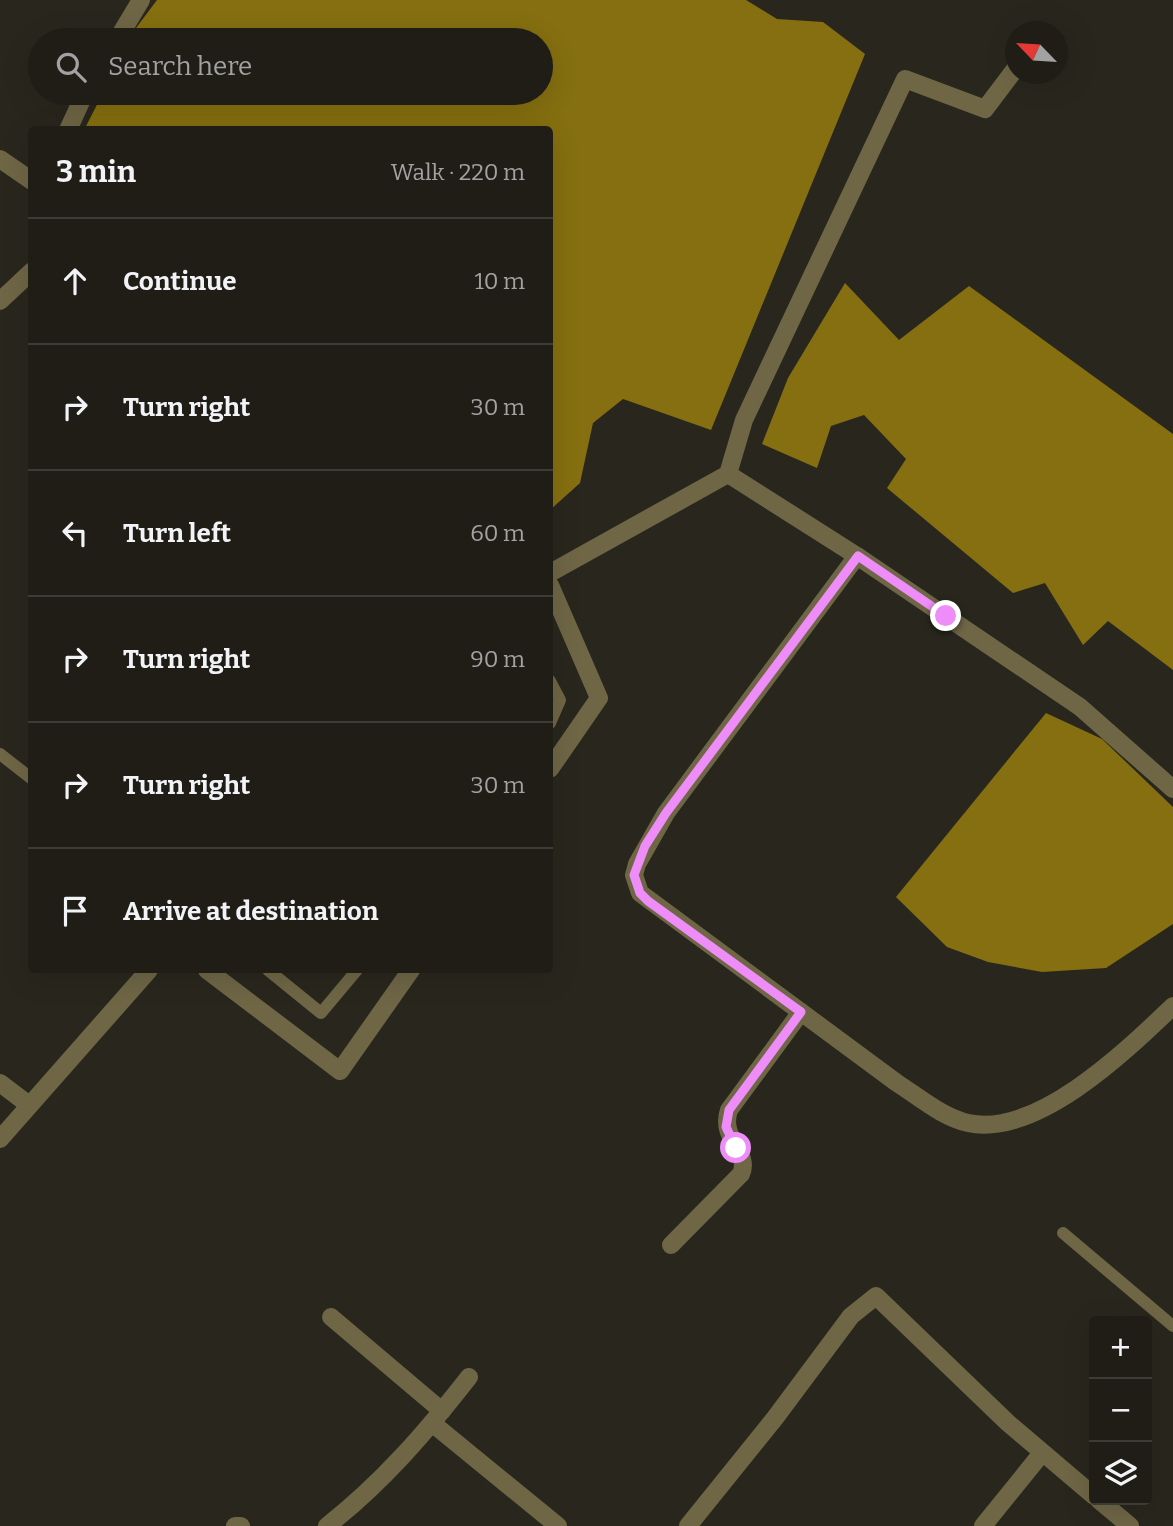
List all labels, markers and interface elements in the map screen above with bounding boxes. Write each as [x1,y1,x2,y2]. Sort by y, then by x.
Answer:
north arrow [1005,21,1068,84]
search box [28,28,553,105]
icon: search [52,48,90,86]
text: Search here [108,51,252,82]
text: 3 min [56,154,136,190]
text: Walk · 220 m [391,158,525,186]
icon: ahead [56,262,94,300]
text: Continue [123,266,237,297]
text: 10 m [474,267,525,295]
icon: right [56,388,94,426]
text: Turn right [123,392,250,423]
text: 30 m [471,393,525,421]
icon: left [56,514,94,552]
text: Turn left [123,518,231,549]
text: 60 m [470,519,525,547]
route end [930,600,961,631]
icon: right [56,640,94,678]
text: Turn right [123,644,250,675]
text: 90 m [470,645,525,673]
icon: right [56,766,94,804]
text: Turn right [123,770,250,801]
text: 30 m [471,771,525,799]
icon: arrive [56,892,94,930]
text: Arrive at destination [123,896,378,927]
route start [720,1132,751,1163]
map controls [1089,1316,1152,1505]
button: + [1089,1316,1152,1379]
button: − [1089,1379,1152,1442]
button: layers [1089,1442,1152,1505]

